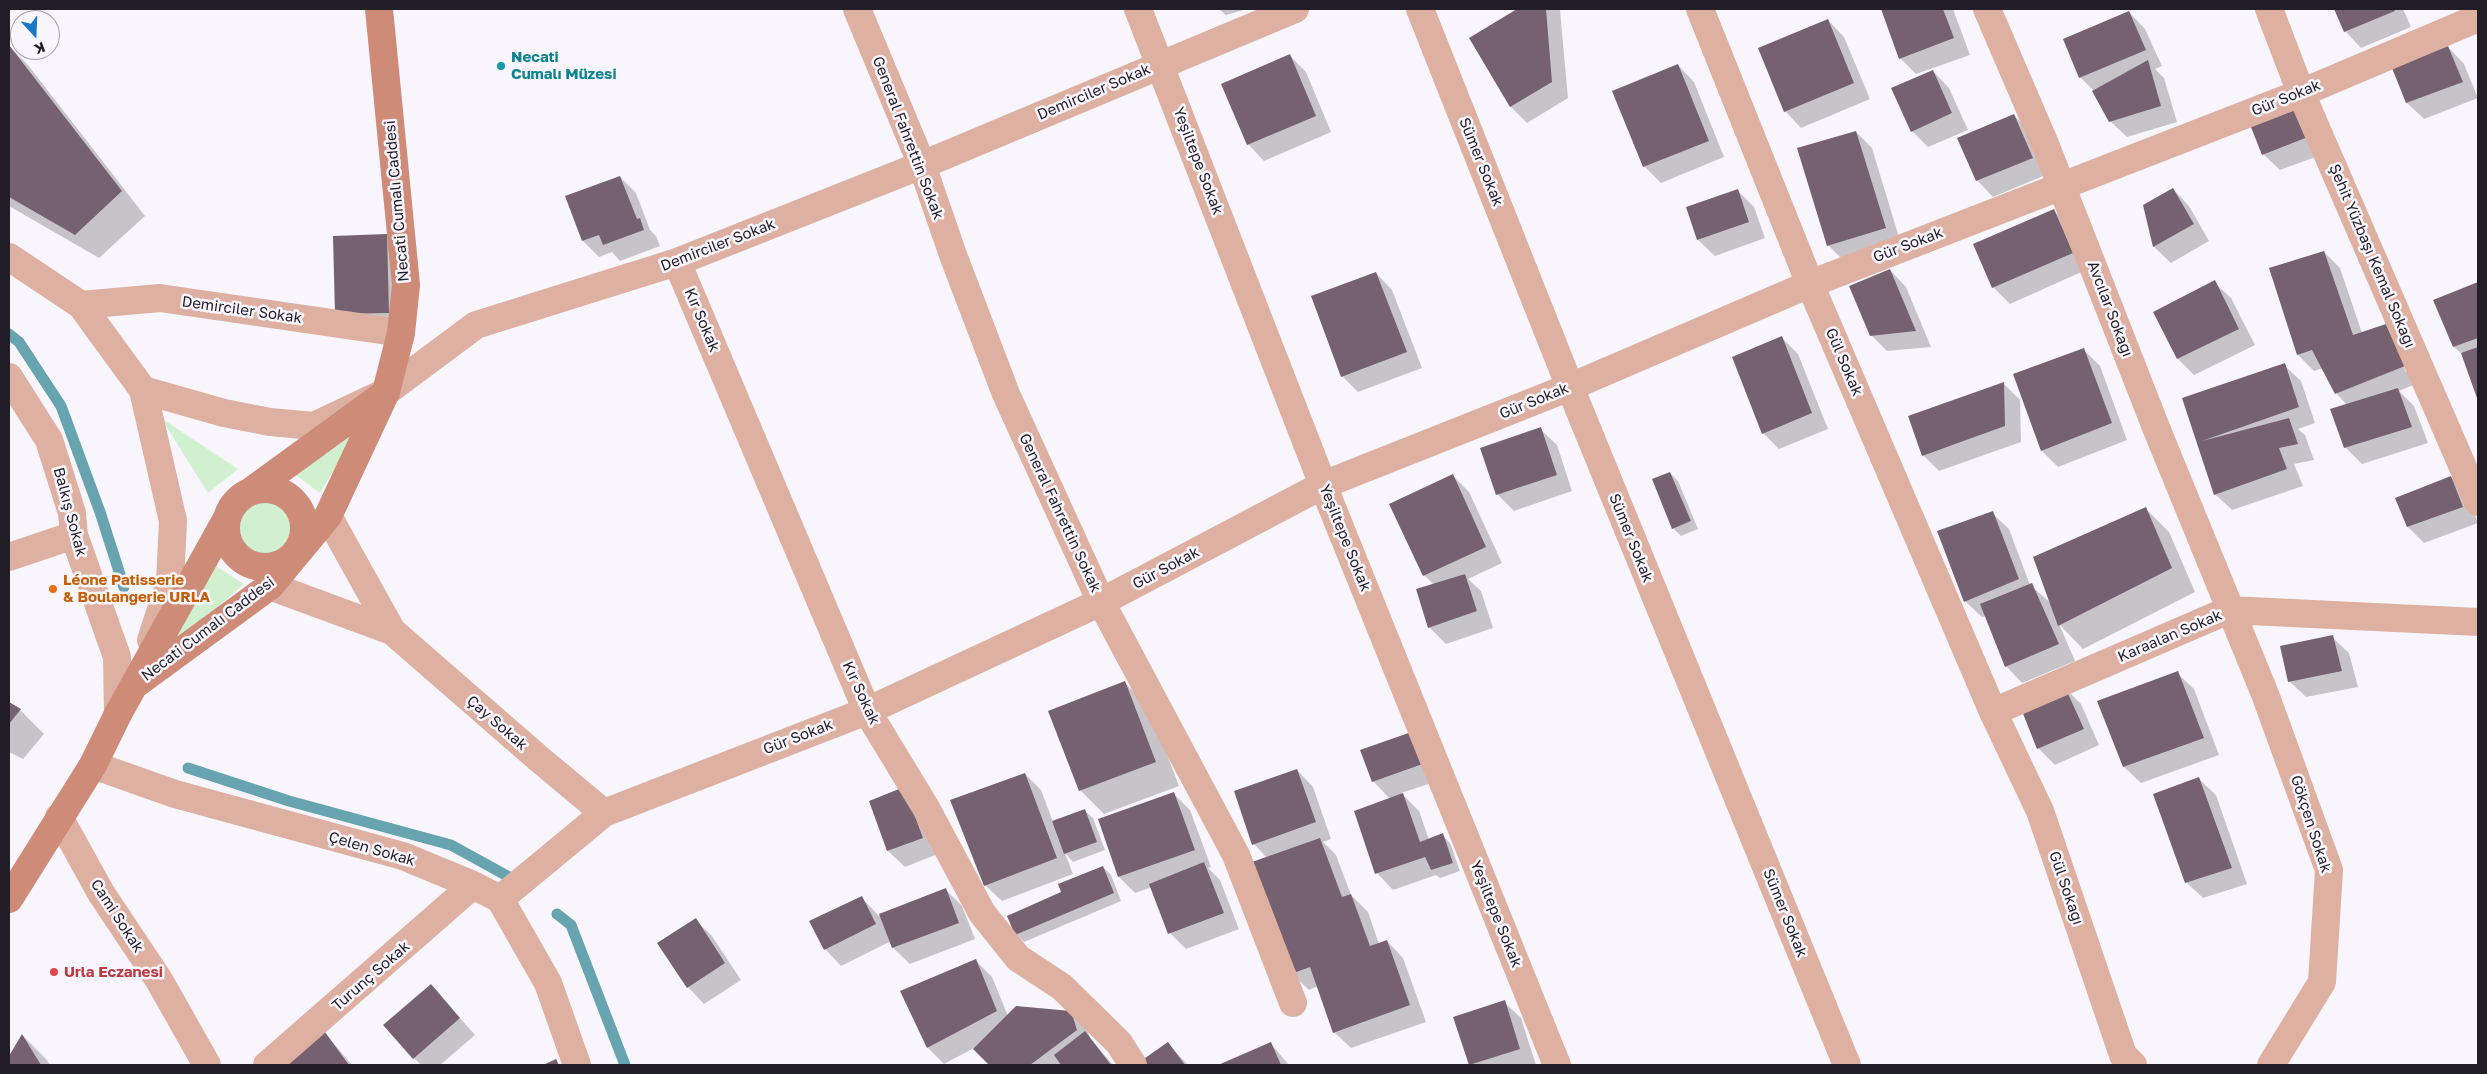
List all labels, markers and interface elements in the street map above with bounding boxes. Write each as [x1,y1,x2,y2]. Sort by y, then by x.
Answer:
north arrow [10,10,60,60]
text: K [32,39,48,58]
place label: Necati Cumalı Müzesi [511,48,616,83]
street label: General Fahrettin Sokak [869,54,947,222]
marker: Necati Cumalı Müzesi [495,60,507,72]
street label: Demirciler Sokak [1035,60,1153,124]
street label: Gür Sokak [2249,76,2323,120]
street label: Yeşiltepe Sokak [1169,105,1227,217]
street label: Sümer Sokak [1455,115,1507,209]
street label: Necati Cumalı Caddesi [381,120,413,282]
street label: Şehit Yüzbaşı Kemal Sokağı [2325,161,2419,351]
street label: Demirciler Sokak [658,215,778,275]
street label: Gür Sokak [1871,223,1945,267]
street label: Avcılar Sokağı [2084,259,2136,359]
street label: Kır Sokak [680,285,724,355]
street label: Demirciler Sokak [181,293,303,327]
street label: Gül Sokak [1822,325,1866,399]
street label: Gür Sokak [1497,379,1571,423]
street label: General Fahrettin Sokak [1015,431,1105,595]
street label: Balkış Sokak [49,466,91,558]
street label: Yeşiltepe Sokak [1315,482,1375,594]
street label: Sümer Sokak [1605,491,1657,585]
street label: Gür Sokak [1129,543,1203,593]
place label: Léone Patisserie & Boulangerie URLA [63,571,210,606]
street label: Necati Cumalı Caddesi [138,573,278,685]
marker: Léone Patisserie & Boulangerie URLA [47,583,59,595]
street label: Karaalan Sokak [2115,606,2225,666]
street label: Kır Sokak [839,658,883,728]
street label: Çay Sokak [463,692,531,754]
street label: Gür Sokak [761,715,835,759]
street label: Gökçen Sokak [2287,773,2335,875]
street label: Çelen Sokak [327,828,417,870]
street label: Gül Sokağı [2045,849,2087,927]
street label: Yeşiltepe Sokak [1466,858,1526,970]
street label: Sümer Sokak [1759,866,1811,960]
street label: Cami Sokak [87,876,147,956]
street label: Turunç Sokak [329,937,413,1015]
place label: Urla Eczanesi [64,963,163,981]
marker: Urla Eczanesi [48,966,60,978]

